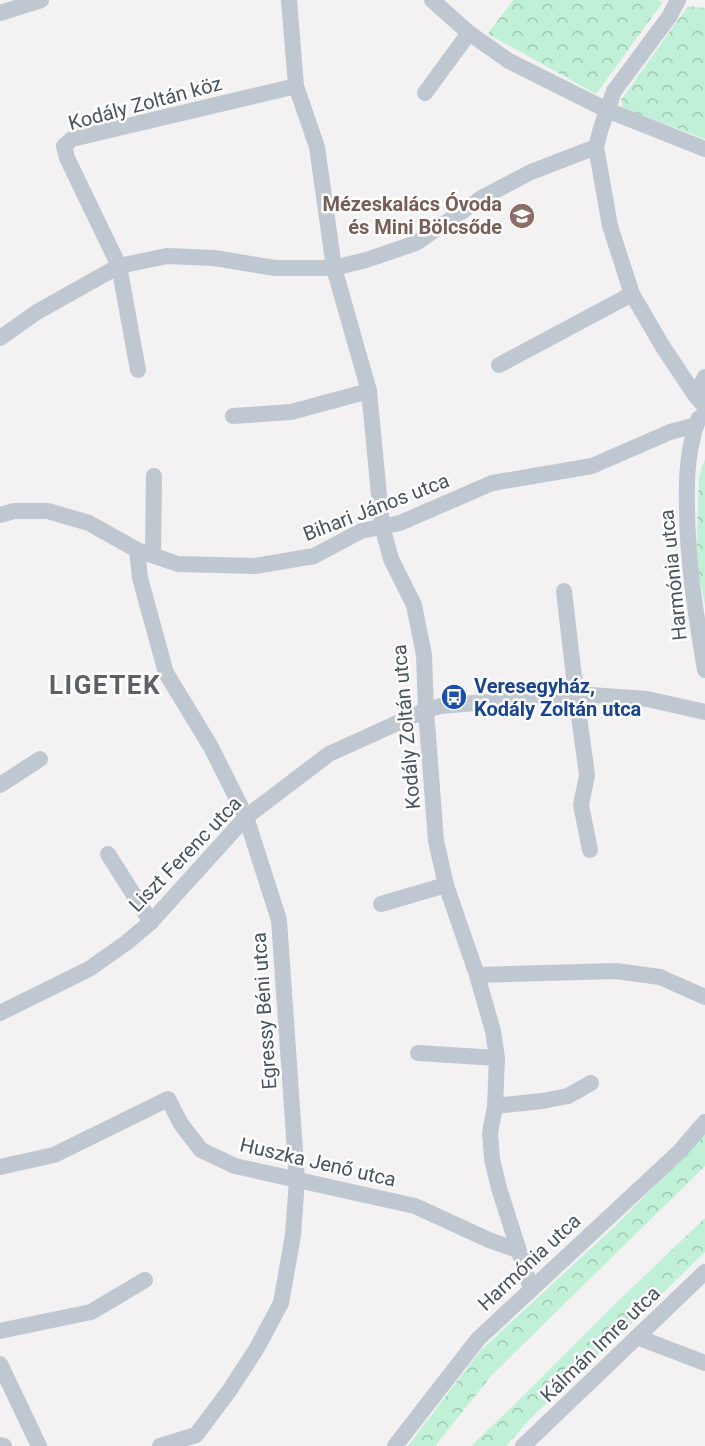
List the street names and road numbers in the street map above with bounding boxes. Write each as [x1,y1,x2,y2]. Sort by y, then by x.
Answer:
street label: Kodály Zoltán köz [66,71,224,135]
street label: Bihari János utca [300,468,452,546]
street label: Harmónia utca [654,508,692,642]
street label: Kodály Zoltán utca [387,644,425,810]
street label: Liszt Ferenc utca [124,791,246,917]
street label: Egressy Béni utca [247,932,281,1090]
street label: Huszka Jenő utca [238,1132,398,1192]
street label: Harmónia utca [473,1208,585,1316]
street label: Kálmán Imre utca [535,1281,665,1407]

